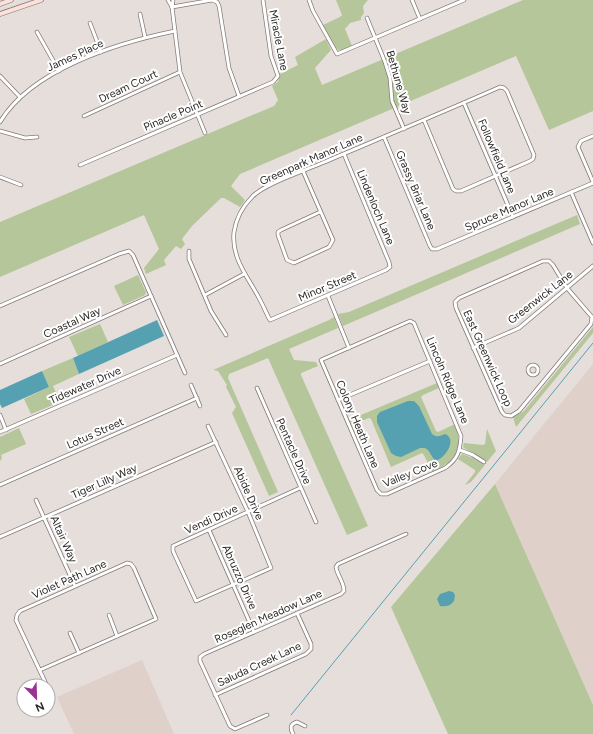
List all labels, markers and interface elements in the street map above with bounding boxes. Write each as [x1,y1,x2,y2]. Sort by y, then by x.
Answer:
street label: Miracle Lane [266,9,291,72]
street label: James Place [45,37,106,74]
street label: Bethune Way [383,49,414,116]
street label: Dream Court [97,67,160,106]
street label: Pinacle Point [142,97,205,134]
street label: Followfield Lane [475,117,518,195]
street label: Greenpark Manor Lane [258,131,365,188]
street label: Grassy Briar Lane [393,149,438,232]
street label: Lindenloch Lane [354,168,397,247]
street label: Spruce Manor Lane [463,185,556,234]
street label: Minor Street [296,268,358,304]
street label: Greenwick Lane [505,268,575,327]
street label: Coastal Way [42,304,103,341]
street label: East Greenwick Loop [460,308,515,409]
street label: Lincoln Ridge Lane [423,335,472,425]
street label: Tidewater Drive [47,364,123,407]
street label: Colony Heath Lane [333,378,382,470]
street label: Lotus Street [65,415,126,452]
street label: Pentacle Drive [273,416,314,486]
street label: Valley Cove [381,457,439,490]
street label: Tiger Lilly Way [69,461,139,502]
street label: Abide Drive [231,464,266,522]
street label: Vendi Drive [183,502,240,537]
street label: Altair Way [47,514,80,565]
street label: Abruzzo Drive [220,543,260,611]
street label: Violet Path Lane [30,557,108,602]
street label: Roseglen Meadow Lane [212,587,324,646]
street label: Saluda Creek Lane [215,639,303,690]
north arrow [16,678,56,718]
text: N [33,699,46,714]

